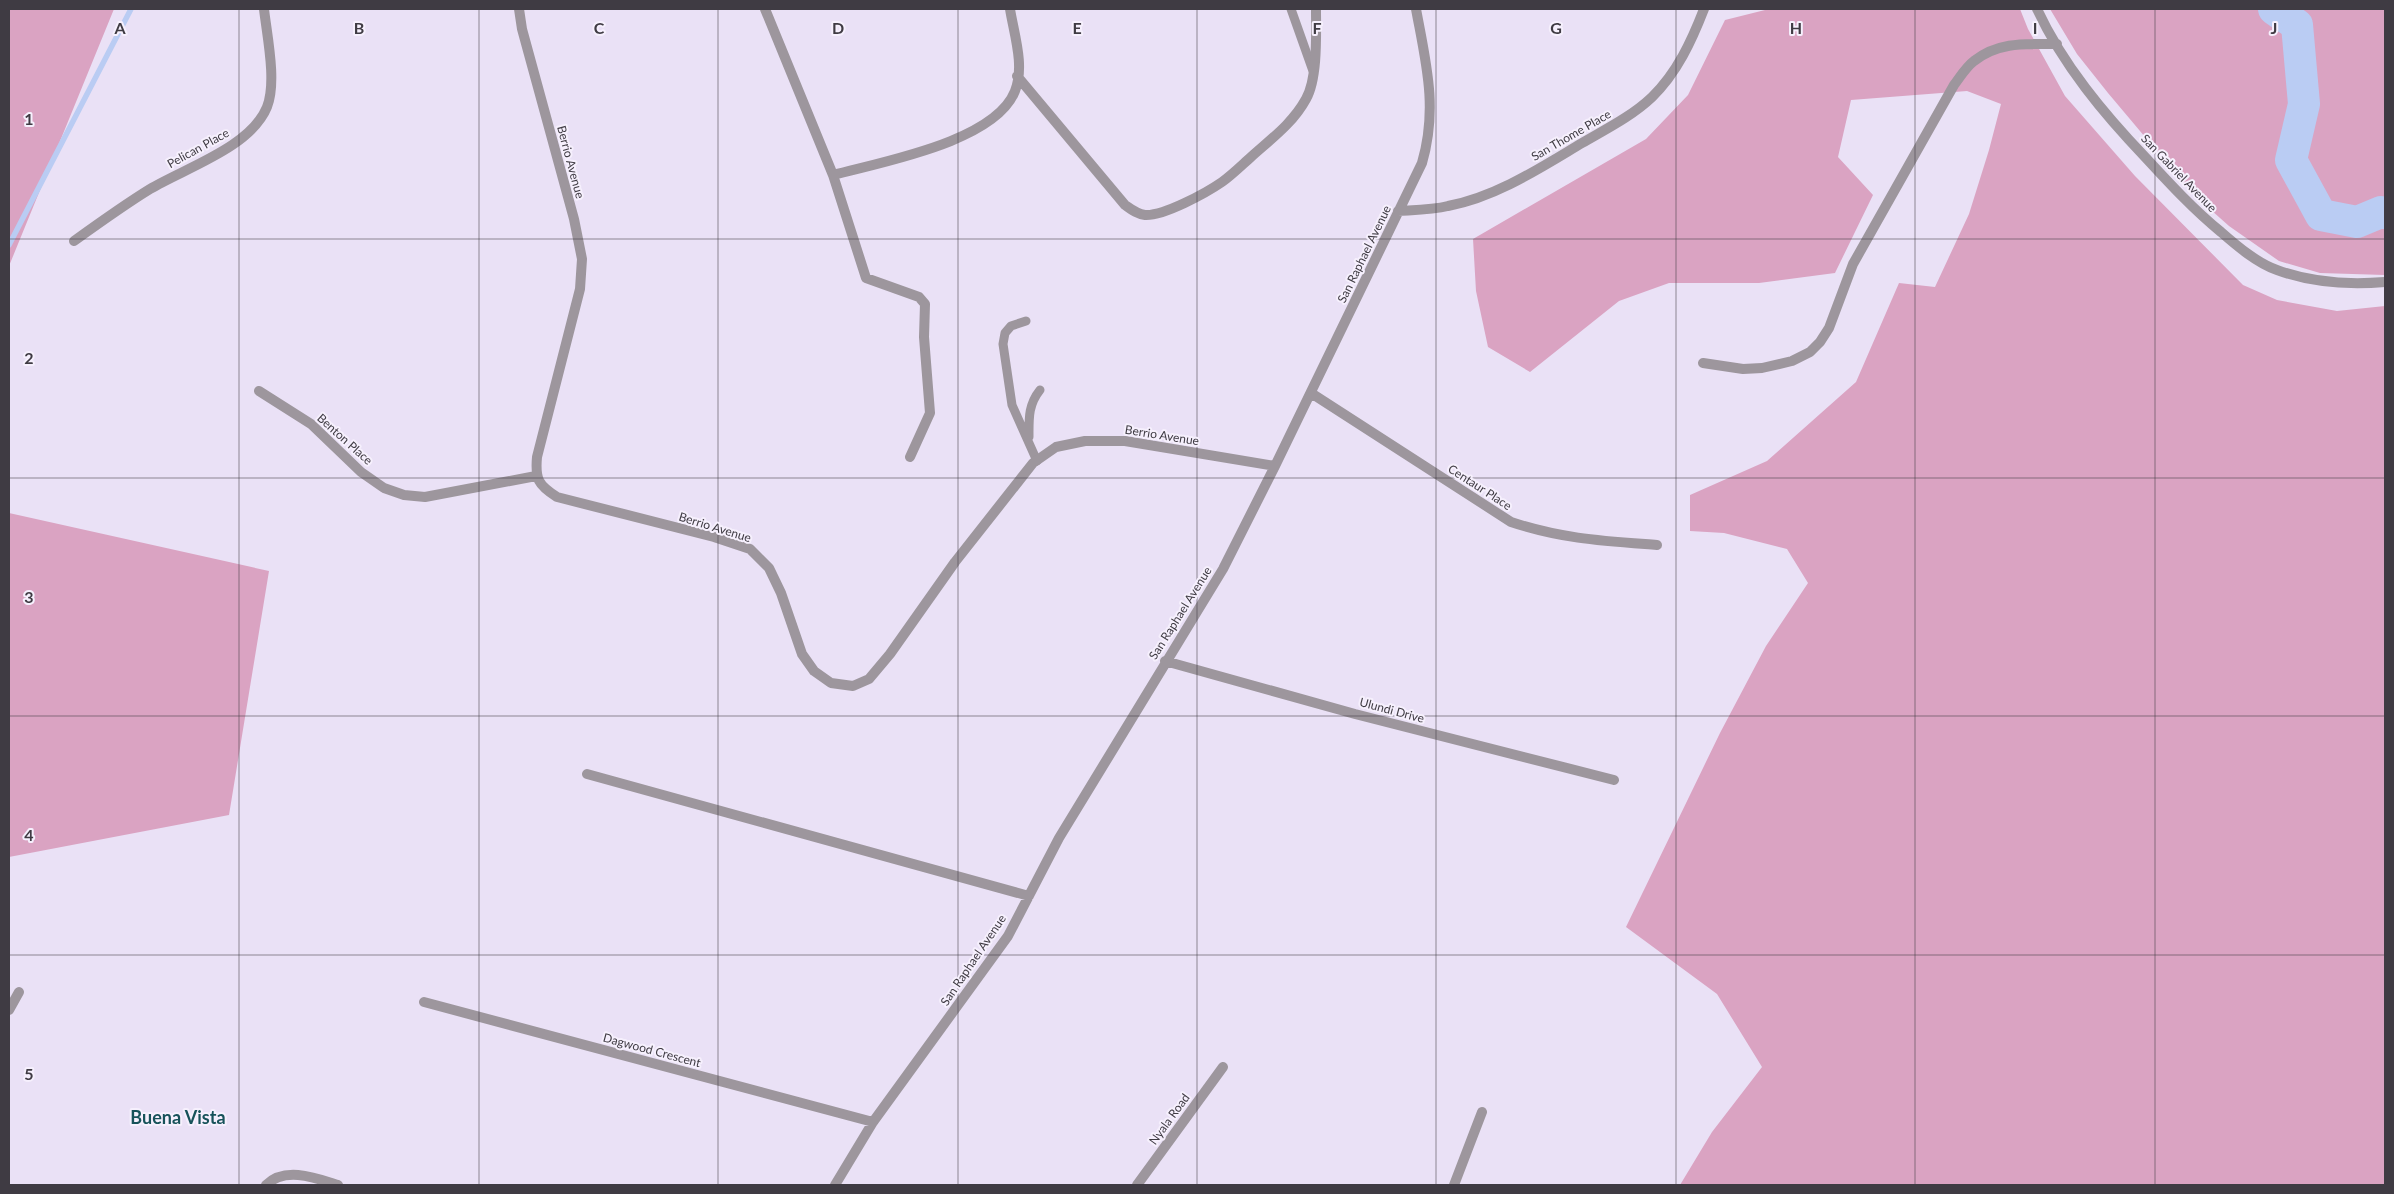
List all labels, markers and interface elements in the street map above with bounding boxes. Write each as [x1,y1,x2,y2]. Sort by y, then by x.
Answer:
text: A [113,18,126,37]
text: B [354,18,364,37]
text: C [594,18,605,37]
text: D [832,18,844,37]
text: E [1072,18,1082,37]
text: F [1312,18,1322,37]
text: G [1550,18,1562,37]
text: H [1790,18,1802,37]
text: I [2033,18,2037,37]
text: J [2271,18,2277,37]
street label: San Thome Place [1528,106,1614,164]
text: 1 [24,109,34,128]
street label: Berrio Avenue [554,124,588,200]
street label: Pelican Place [164,125,232,171]
street label: San Gabriel Avenue [2138,131,2220,215]
street label: San Raphael Avenue [1334,203,1394,305]
text: 2 [24,348,34,367]
street label: Benton Place [314,410,376,468]
street label: Berrio Avenue [1124,422,1200,448]
street label: Centaur Place [1445,461,1515,513]
street label: Berrio Avenue [677,509,753,545]
street label: San Raphael Avenue [1145,564,1215,662]
text: 3 [24,587,34,606]
street label: Ulundi Drive [1358,694,1426,726]
text: 4 [24,825,34,844]
street label: San Raphael Avenue [937,912,1009,1008]
street label: Dagwood Crescent [602,1030,703,1070]
text: 5 [24,1064,34,1083]
street label: Nyala Road [1145,1091,1193,1147]
district label: Buena Vista [130,1106,226,1128]

